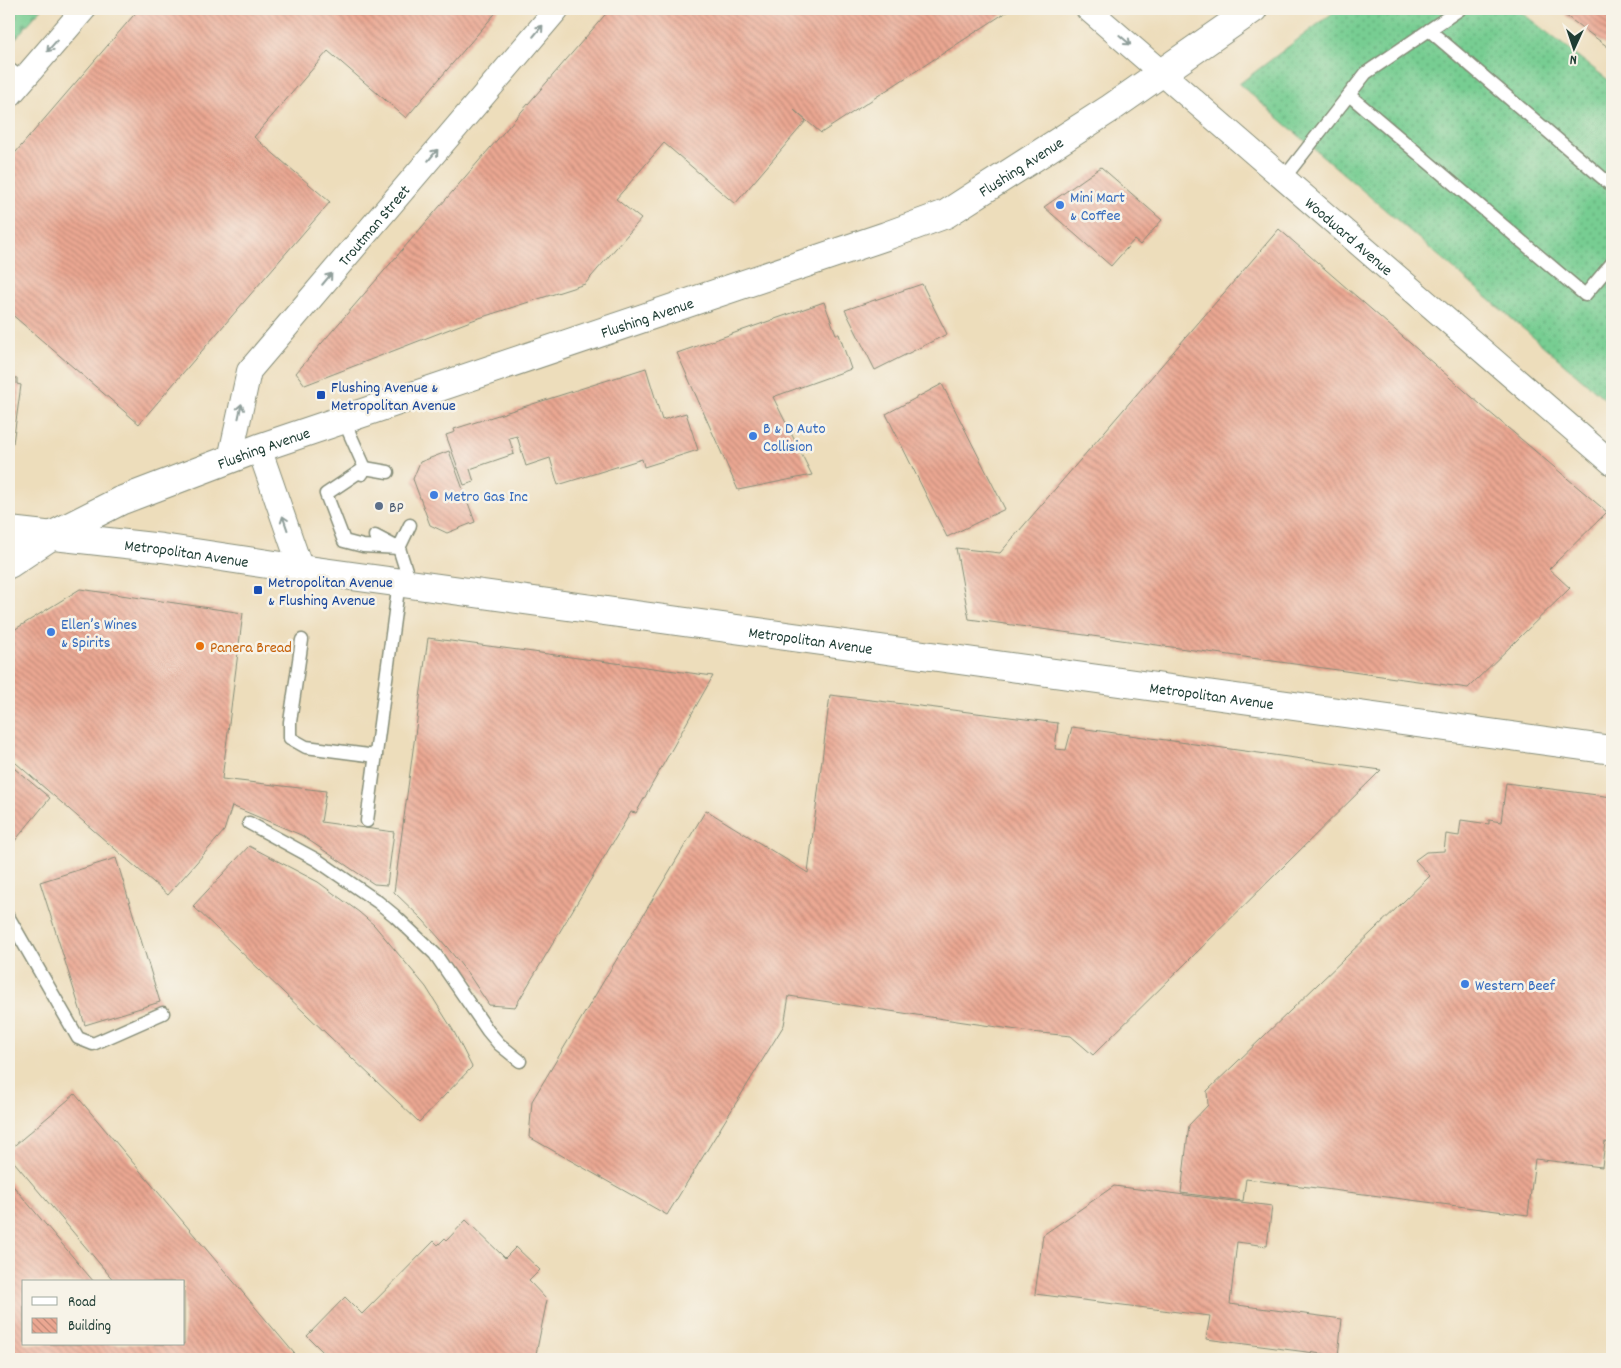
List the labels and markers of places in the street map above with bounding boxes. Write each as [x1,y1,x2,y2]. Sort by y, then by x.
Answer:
place label: Mini Mart & Coffee [1070,187,1125,228]
marker: Mini Mart & Coffee [1054,199,1066,211]
place label: Flushing Avenue & Metropolitan Avenue [331,377,456,418]
marker: Flushing Avenue & Metropolitan Avenue [315,389,327,401]
place label: B & D Auto Collision [763,418,826,459]
marker: B & D Auto Collision [747,430,759,442]
place label: Metro Gas Inc [444,486,528,509]
marker: Metro Gas Inc [428,489,440,501]
place label: BP [389,497,404,520]
marker: BP [373,500,385,512]
place label: Metropolitan Avenue & Flushing Avenue [268,572,393,613]
marker: Metropolitan Avenue & Flushing Avenue [252,584,264,596]
place label: Ellen’s Wines & Spirits [61,614,137,655]
marker: Ellen’s Wines & Spirits [45,626,57,638]
place label: Panera Bread [210,637,292,660]
marker: Panera Bread [194,640,206,652]
place label: Western Beef [1475,975,1556,998]
marker: Western Beef [1459,978,1471,990]

